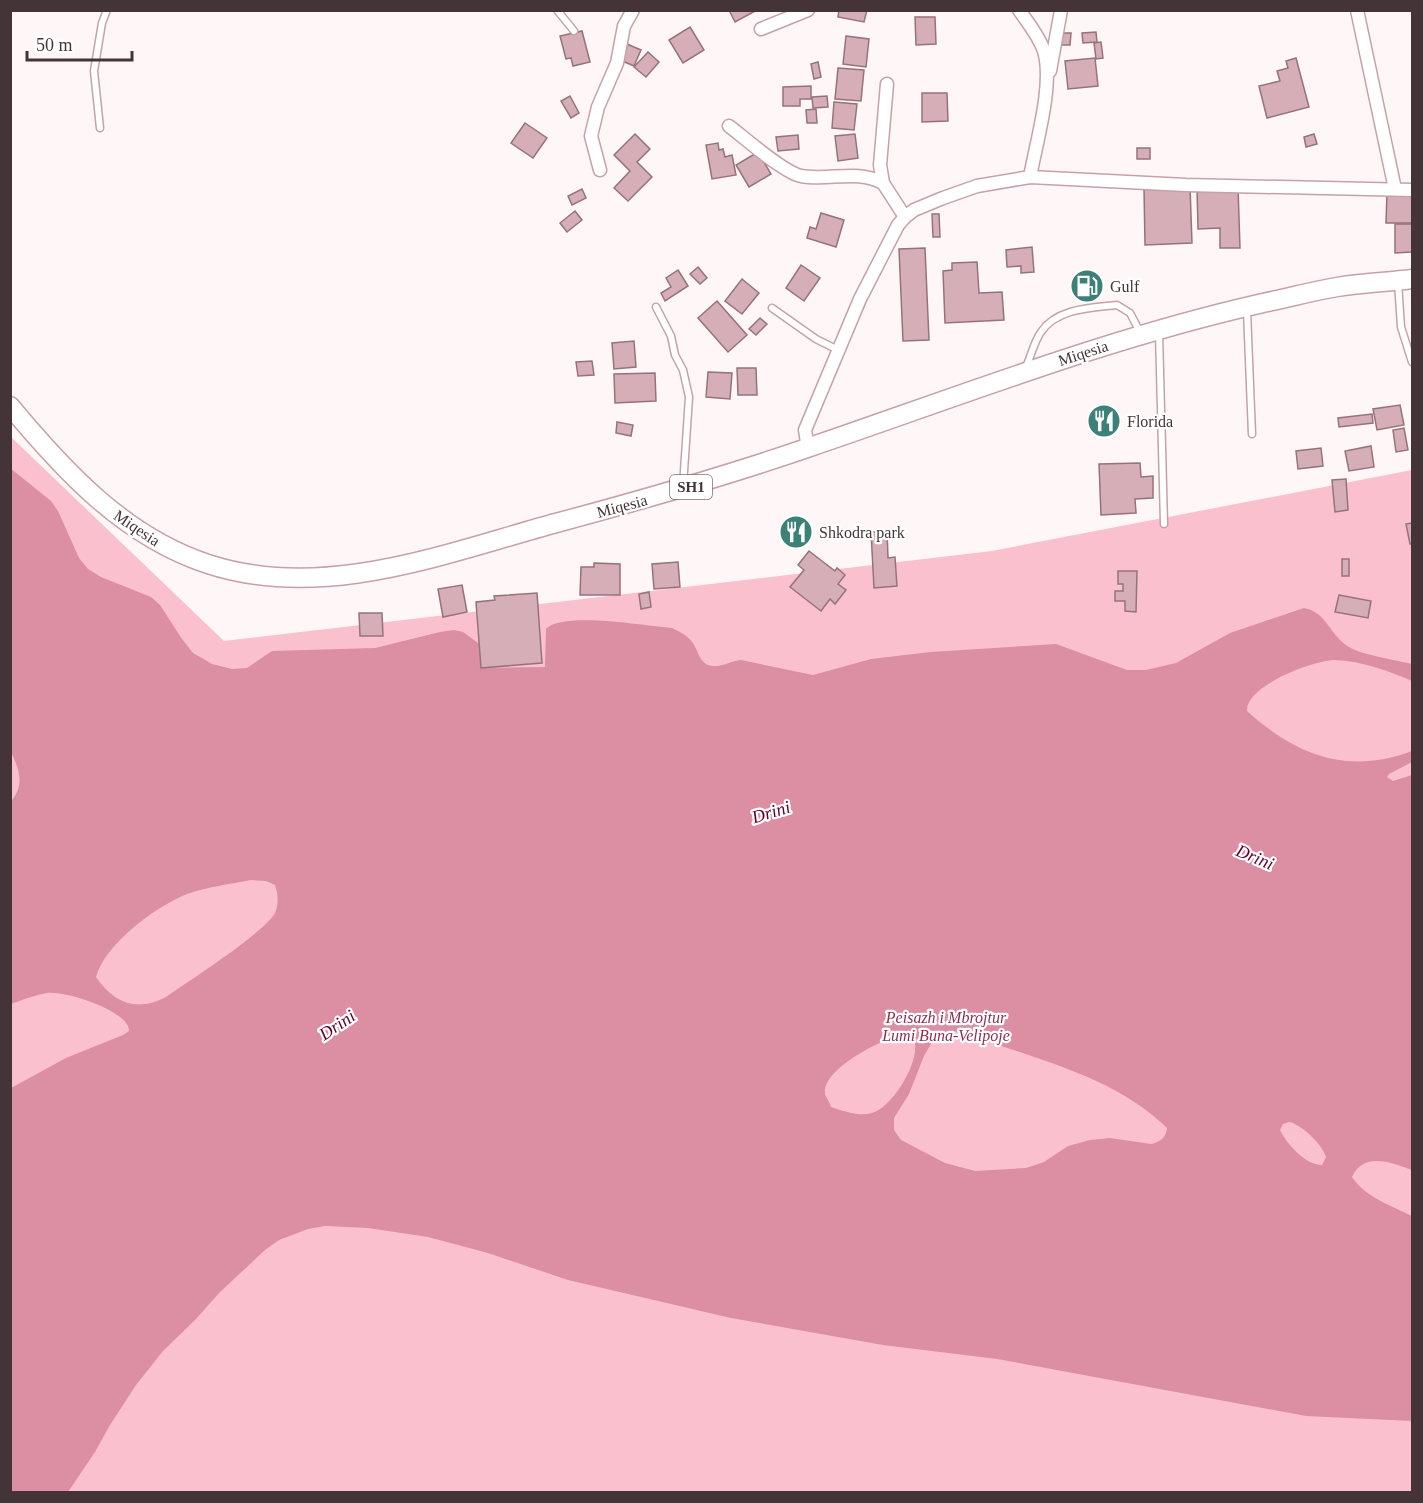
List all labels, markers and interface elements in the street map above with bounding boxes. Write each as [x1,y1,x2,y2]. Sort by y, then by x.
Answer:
scale bar [27,24,132,62]
text: 50 m [36,35,73,55]
fuel station icon: Gulf [1069,268,1105,304]
place label: Gulf [1110,278,1140,295]
street label: Miqesia [1056,337,1110,370]
restaurant icon: Florida [1086,403,1122,439]
place label: Florida [1127,413,1173,430]
road number: SH1 [670,475,712,499]
street label: Miqesia [595,491,649,522]
street label: Miqesia [110,507,163,550]
restaurant icon: Shkodra park [778,514,814,550]
place label: Shkodra park [819,524,905,542]
water label: Drini [748,797,793,828]
water label: Drini [1232,840,1277,874]
water label: Drini [314,1006,359,1045]
park label: Peisazh i Mbrojtur Lumi Buna-Velipoje [881,1009,1010,1045]

